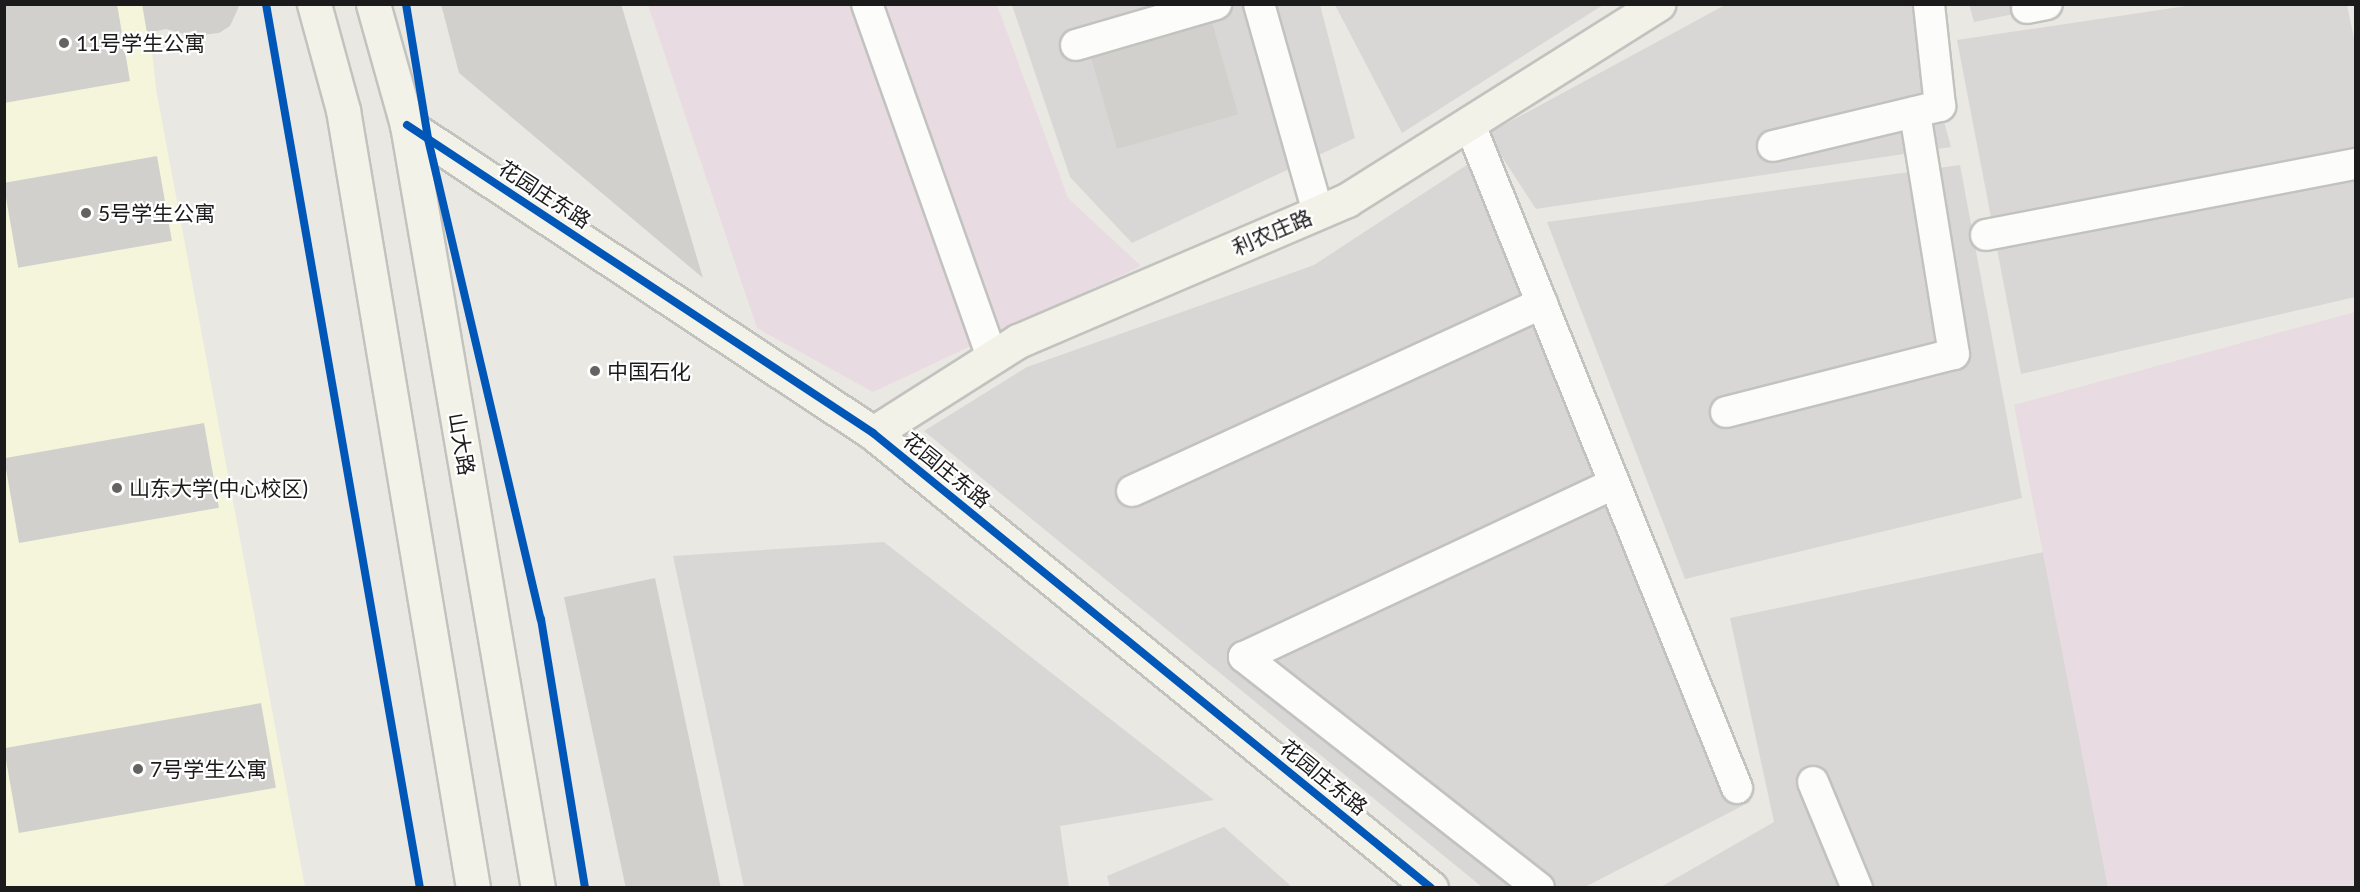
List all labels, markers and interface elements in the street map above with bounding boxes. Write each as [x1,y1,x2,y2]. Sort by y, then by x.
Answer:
place label: 11号学生公寓 [76,30,205,56]
marker: 11号学生公寓 [57,36,71,50]
street label: 花园庄东路 [494,155,596,233]
place label: 5号学生公寓 [98,200,215,226]
street label: 利农庄路 [1228,204,1316,260]
marker: 5号学生公寓 [79,206,93,220]
place label: 中国石化 [607,358,691,384]
marker: 中国石化 [588,364,602,378]
street label: 山大路 [444,411,480,477]
street label: 花园庄东路 [898,427,996,513]
place label: 山东大学(中心校区) [129,475,308,501]
marker: 山东大学(中心校区) [110,481,124,495]
street label: 花园庄东路 [1275,734,1373,820]
place label: 7号学生公寓 [150,756,267,782]
marker: 7号学生公寓 [131,762,145,776]

